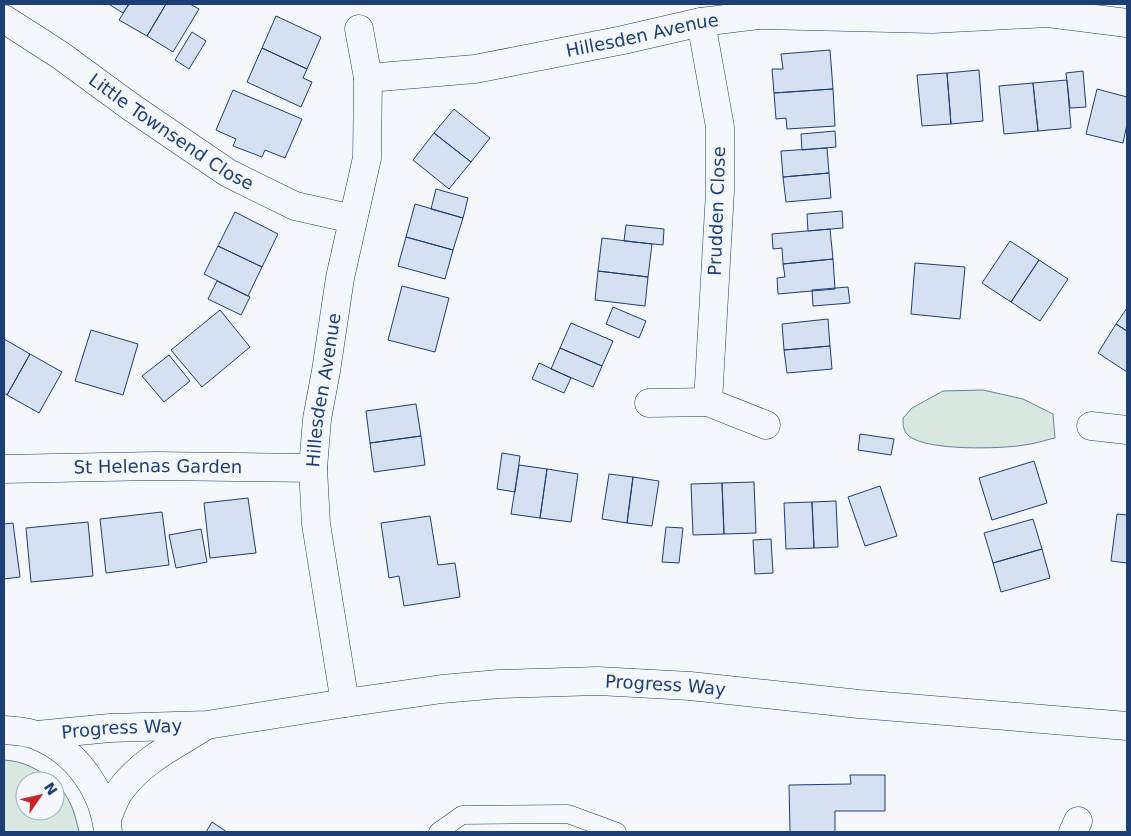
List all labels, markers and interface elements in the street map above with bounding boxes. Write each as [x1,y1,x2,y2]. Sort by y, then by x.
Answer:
street label: Hillesden Avenue [564,9,720,61]
street label: Little Townsend Close [85,69,257,194]
street label: Prudden Close [704,146,729,276]
street label: Hillesden Avenue [302,312,345,468]
street label: St Helenas Garden [73,455,242,478]
street label: Progress Way [605,670,727,700]
street label: Progress Way [60,715,183,743]
north arrow [15,771,65,821]
text: N [41,779,61,798]

